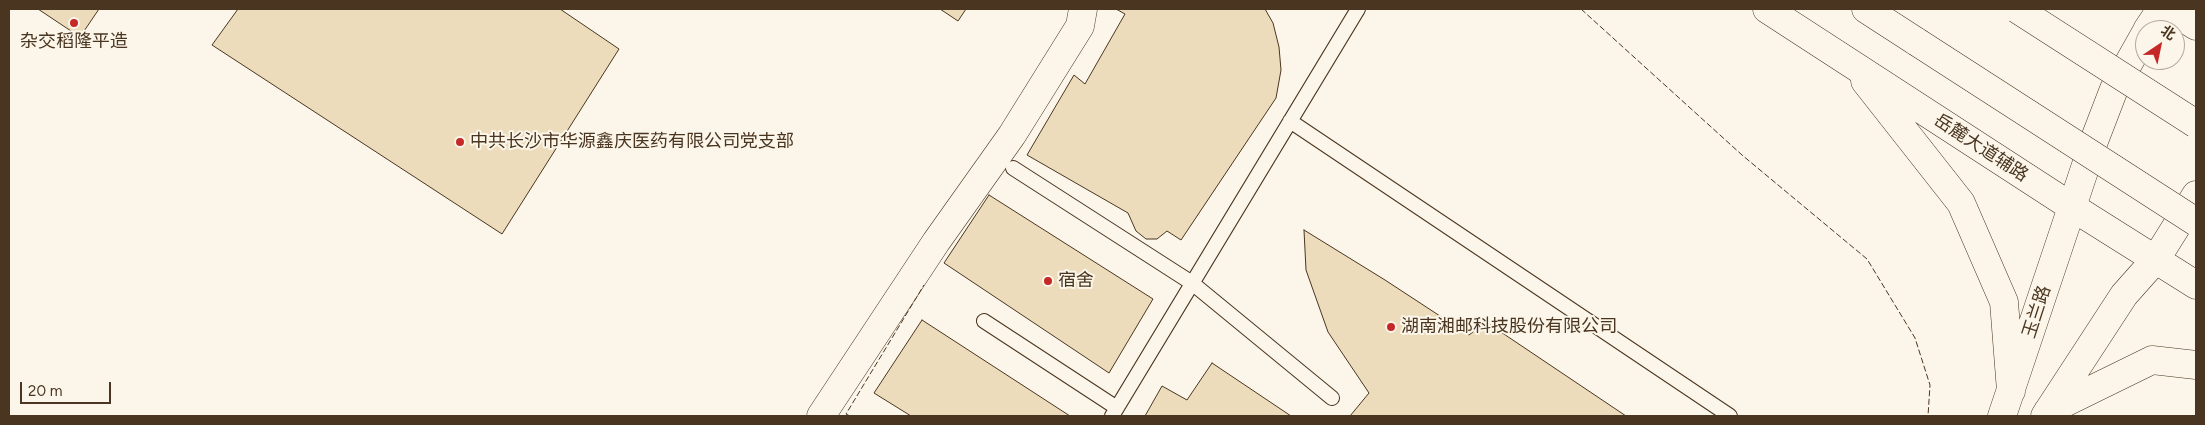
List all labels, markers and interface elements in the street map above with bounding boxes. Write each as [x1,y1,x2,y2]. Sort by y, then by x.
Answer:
marker: 杂交稻隆平造 [68,17,80,29]
north arrow [2135,20,2185,70]
text: 北 [2158,22,2179,44]
place label: 杂交稻隆平造 [20,31,128,53]
street label: 岳麓大道辅路 [1930,110,2032,186]
place label: 中共长沙市华源鑫庆医药有限公司党支部 [470,131,794,153]
marker: 中共长沙市华源鑫庆医药有限公司党支部 [454,136,466,148]
place label: 宿舍 [1058,270,1094,292]
marker: 宿舍 [1042,275,1054,287]
street label: 玉兰路 [2018,283,2056,341]
place label: 湖南湘邮科技股份有限公司 [1401,316,1617,338]
marker: 湖南湘邮科技股份有限公司 [1385,321,1397,333]
scale bar [22,372,114,404]
text: 20 m [28,382,62,400]

